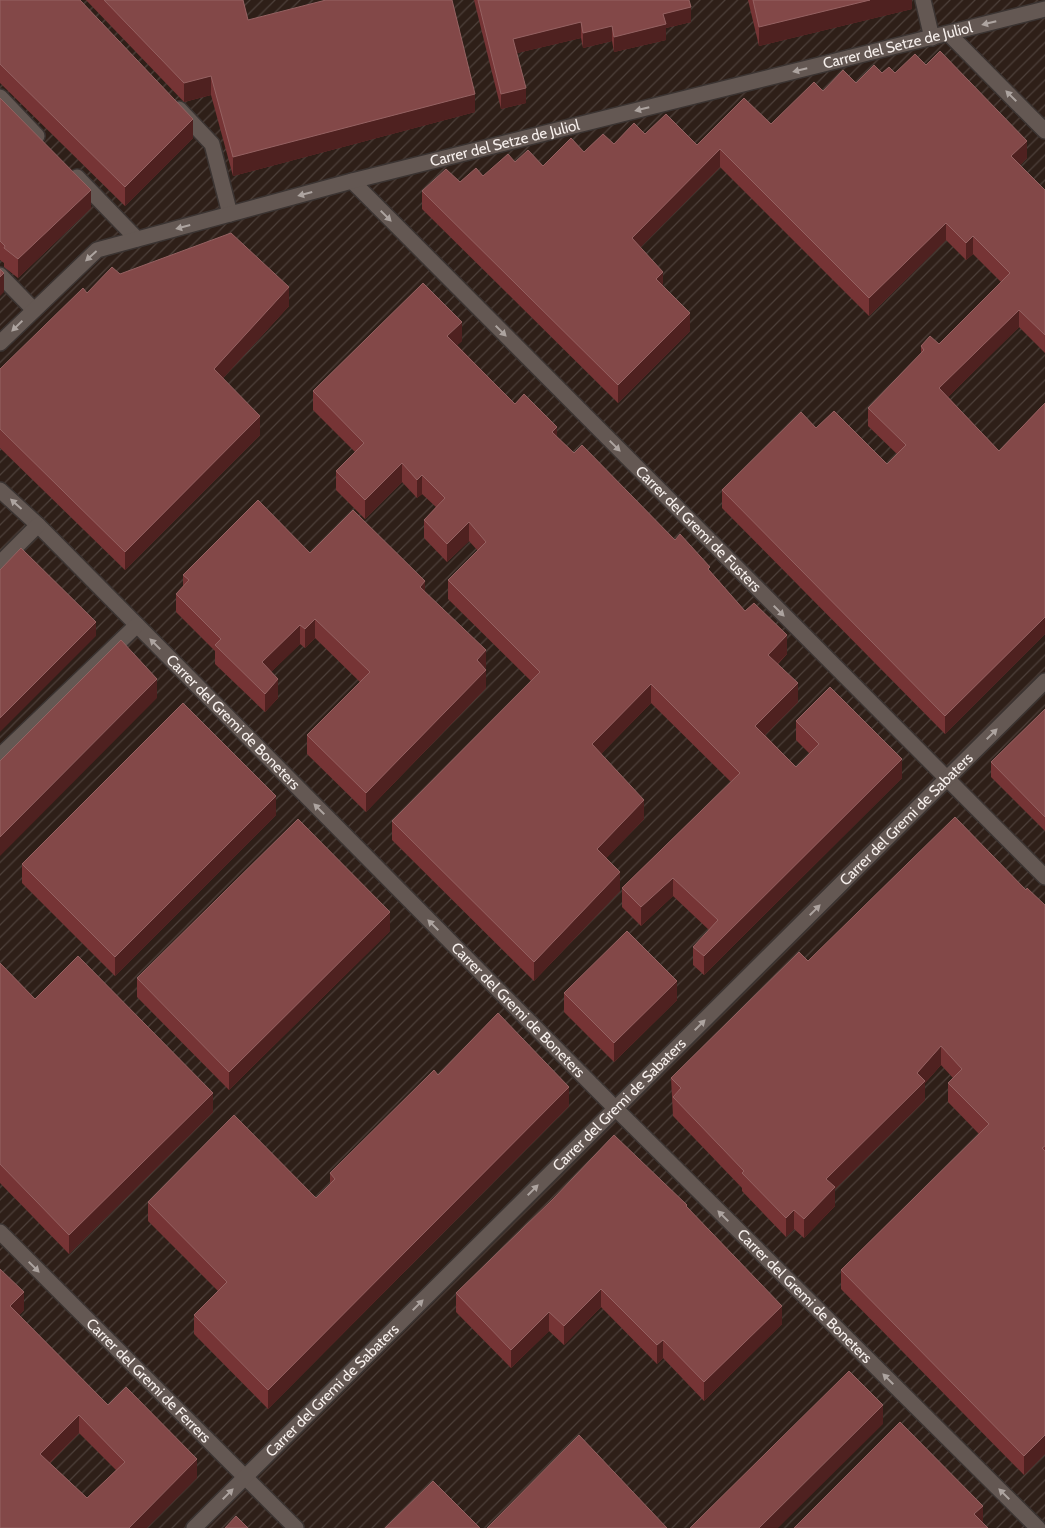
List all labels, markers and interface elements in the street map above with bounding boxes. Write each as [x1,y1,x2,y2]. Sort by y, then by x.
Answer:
street label: Carrer del Setze de Juliol [821,18,975,73]
one-way arrow [981,19,996,27]
one-way arrow [792,66,807,74]
one-way arrow [1005,90,1017,102]
one-way arrow [634,105,649,113]
street label: Carrer del Setze de Juliol [428,116,582,170]
one-way arrow [297,190,312,198]
one-way arrow [380,209,392,221]
one-way arrow [176,223,191,231]
one-way arrow [85,250,98,261]
one-way arrow [11,320,23,332]
one-way arrow [495,325,507,337]
one-way arrow [609,440,621,452]
street label: Carrer del Gremi de Fusters [632,462,765,596]
one-way arrow [10,498,22,510]
one-way arrow [773,605,785,617]
one-way arrow [149,638,161,650]
street label: Carrer del Gremi de Boneters [162,651,304,793]
one-way arrow [986,728,998,740]
street label: Carrer del Gremi de Sabaters [836,749,977,889]
one-way arrow [313,803,325,815]
one-way arrow [809,904,821,916]
one-way arrow [427,919,439,931]
street label: Carrer del Gremi de Boneters [447,939,589,1081]
one-way arrow [693,1019,705,1031]
street label: Carrer del Gremi de Sabaters [549,1035,690,1175]
one-way arrow [527,1184,539,1196]
one-way arrow [718,1210,730,1222]
street label: Carrer del Gremi de Boneters [733,1225,876,1367]
one-way arrow [28,1261,40,1273]
one-way arrow [412,1299,424,1311]
street label: Carrer del Gremi de Ferrers [82,1314,214,1446]
street label: Carrer del Gremi de Sabaters [262,1320,403,1461]
one-way arrow [883,1373,895,1385]
one-way arrow [222,1488,234,1500]
one-way arrow [998,1488,1010,1500]

